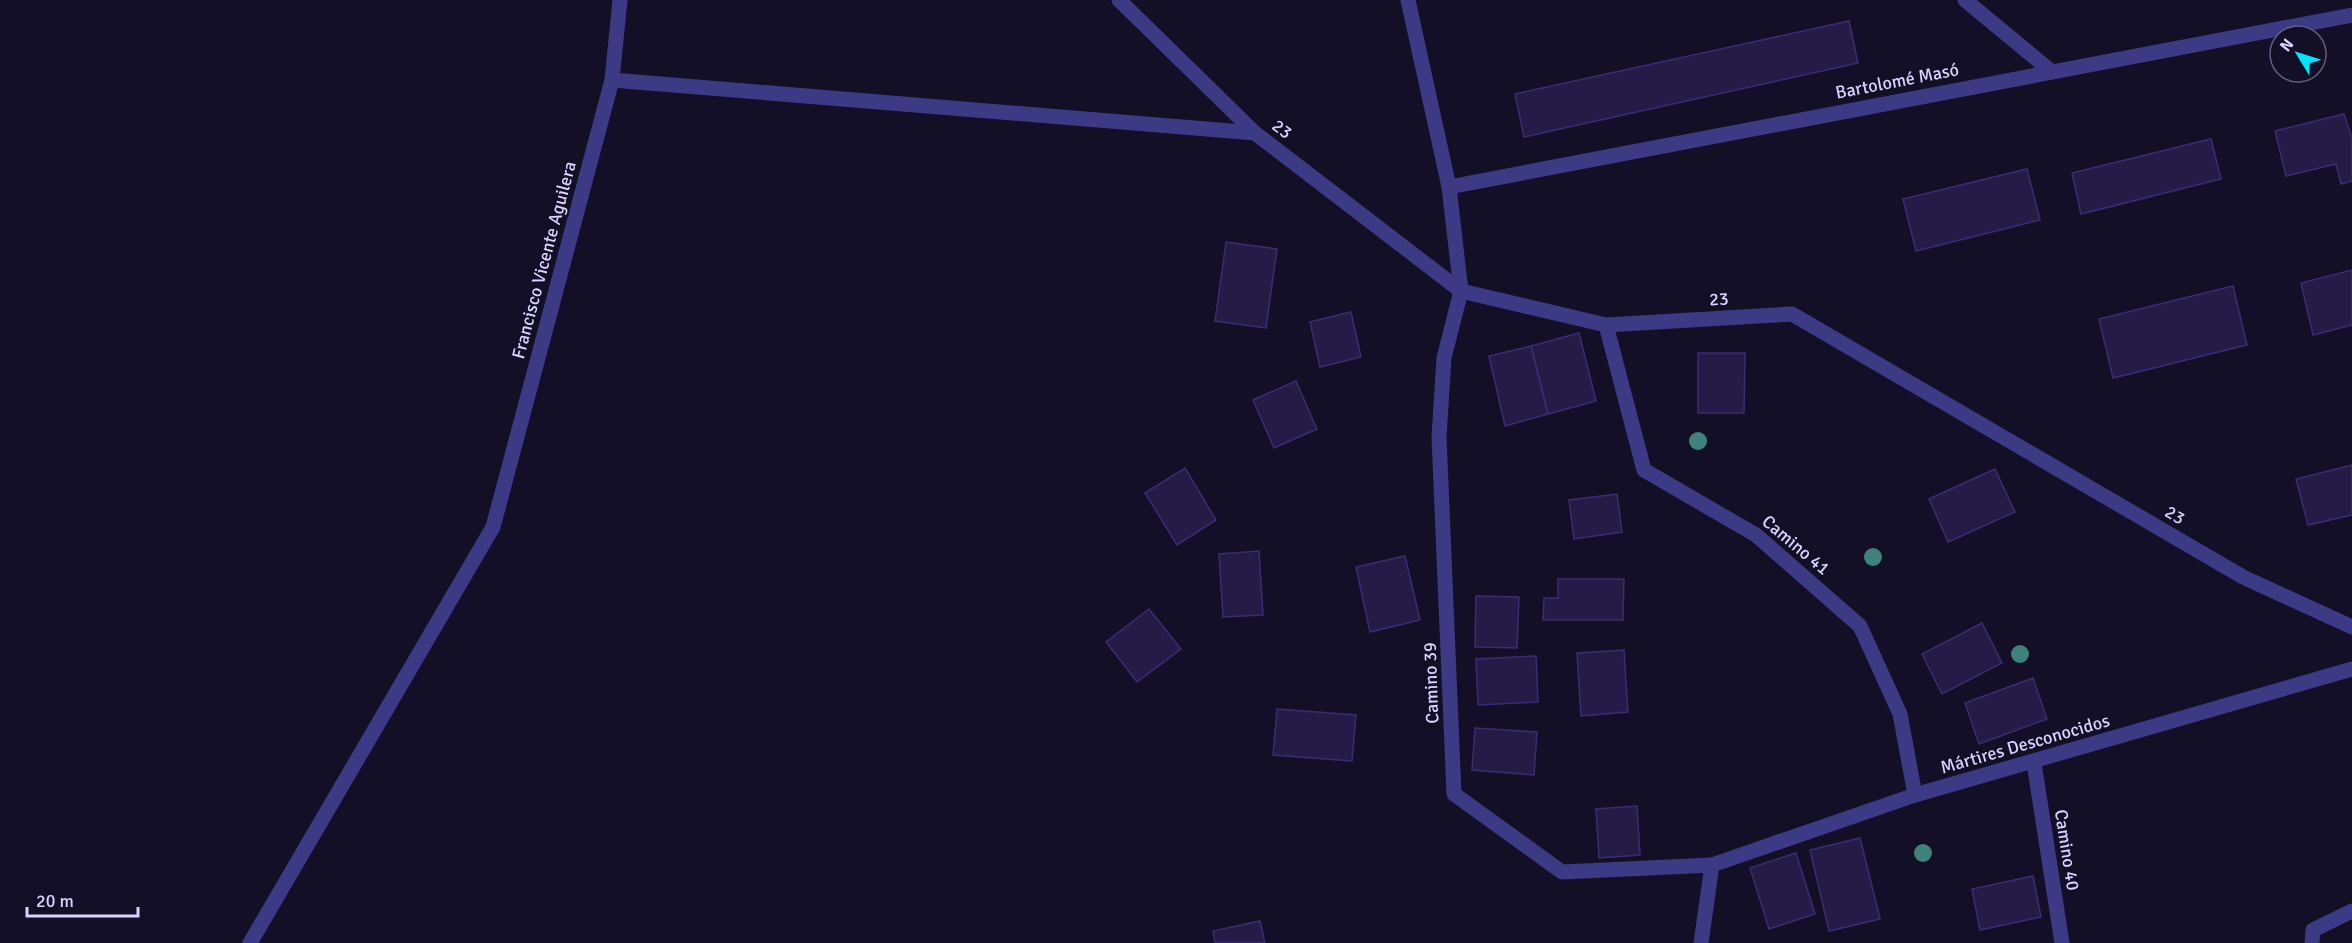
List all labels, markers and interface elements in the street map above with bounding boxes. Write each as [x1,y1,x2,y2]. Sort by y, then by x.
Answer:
north arrow [2268,24,2328,84]
text: N [2276,35,2298,56]
street label: Bartolomé Masó [1833,58,1961,104]
street label: 23 [1268,114,1296,144]
street label: Francisco Vicente Aguilera [507,159,581,361]
street label: 23 [1709,288,1729,310]
street label: 23 [2161,501,2189,529]
street label: Camino 41 [1758,510,1834,580]
street label: Camino 39 [1419,642,1443,724]
street label: Mártires Desconocidos [1938,709,2112,779]
street label: Camino 40 [2050,808,2084,892]
scale bar [27,880,138,918]
text: 20 m [36,890,74,912]

